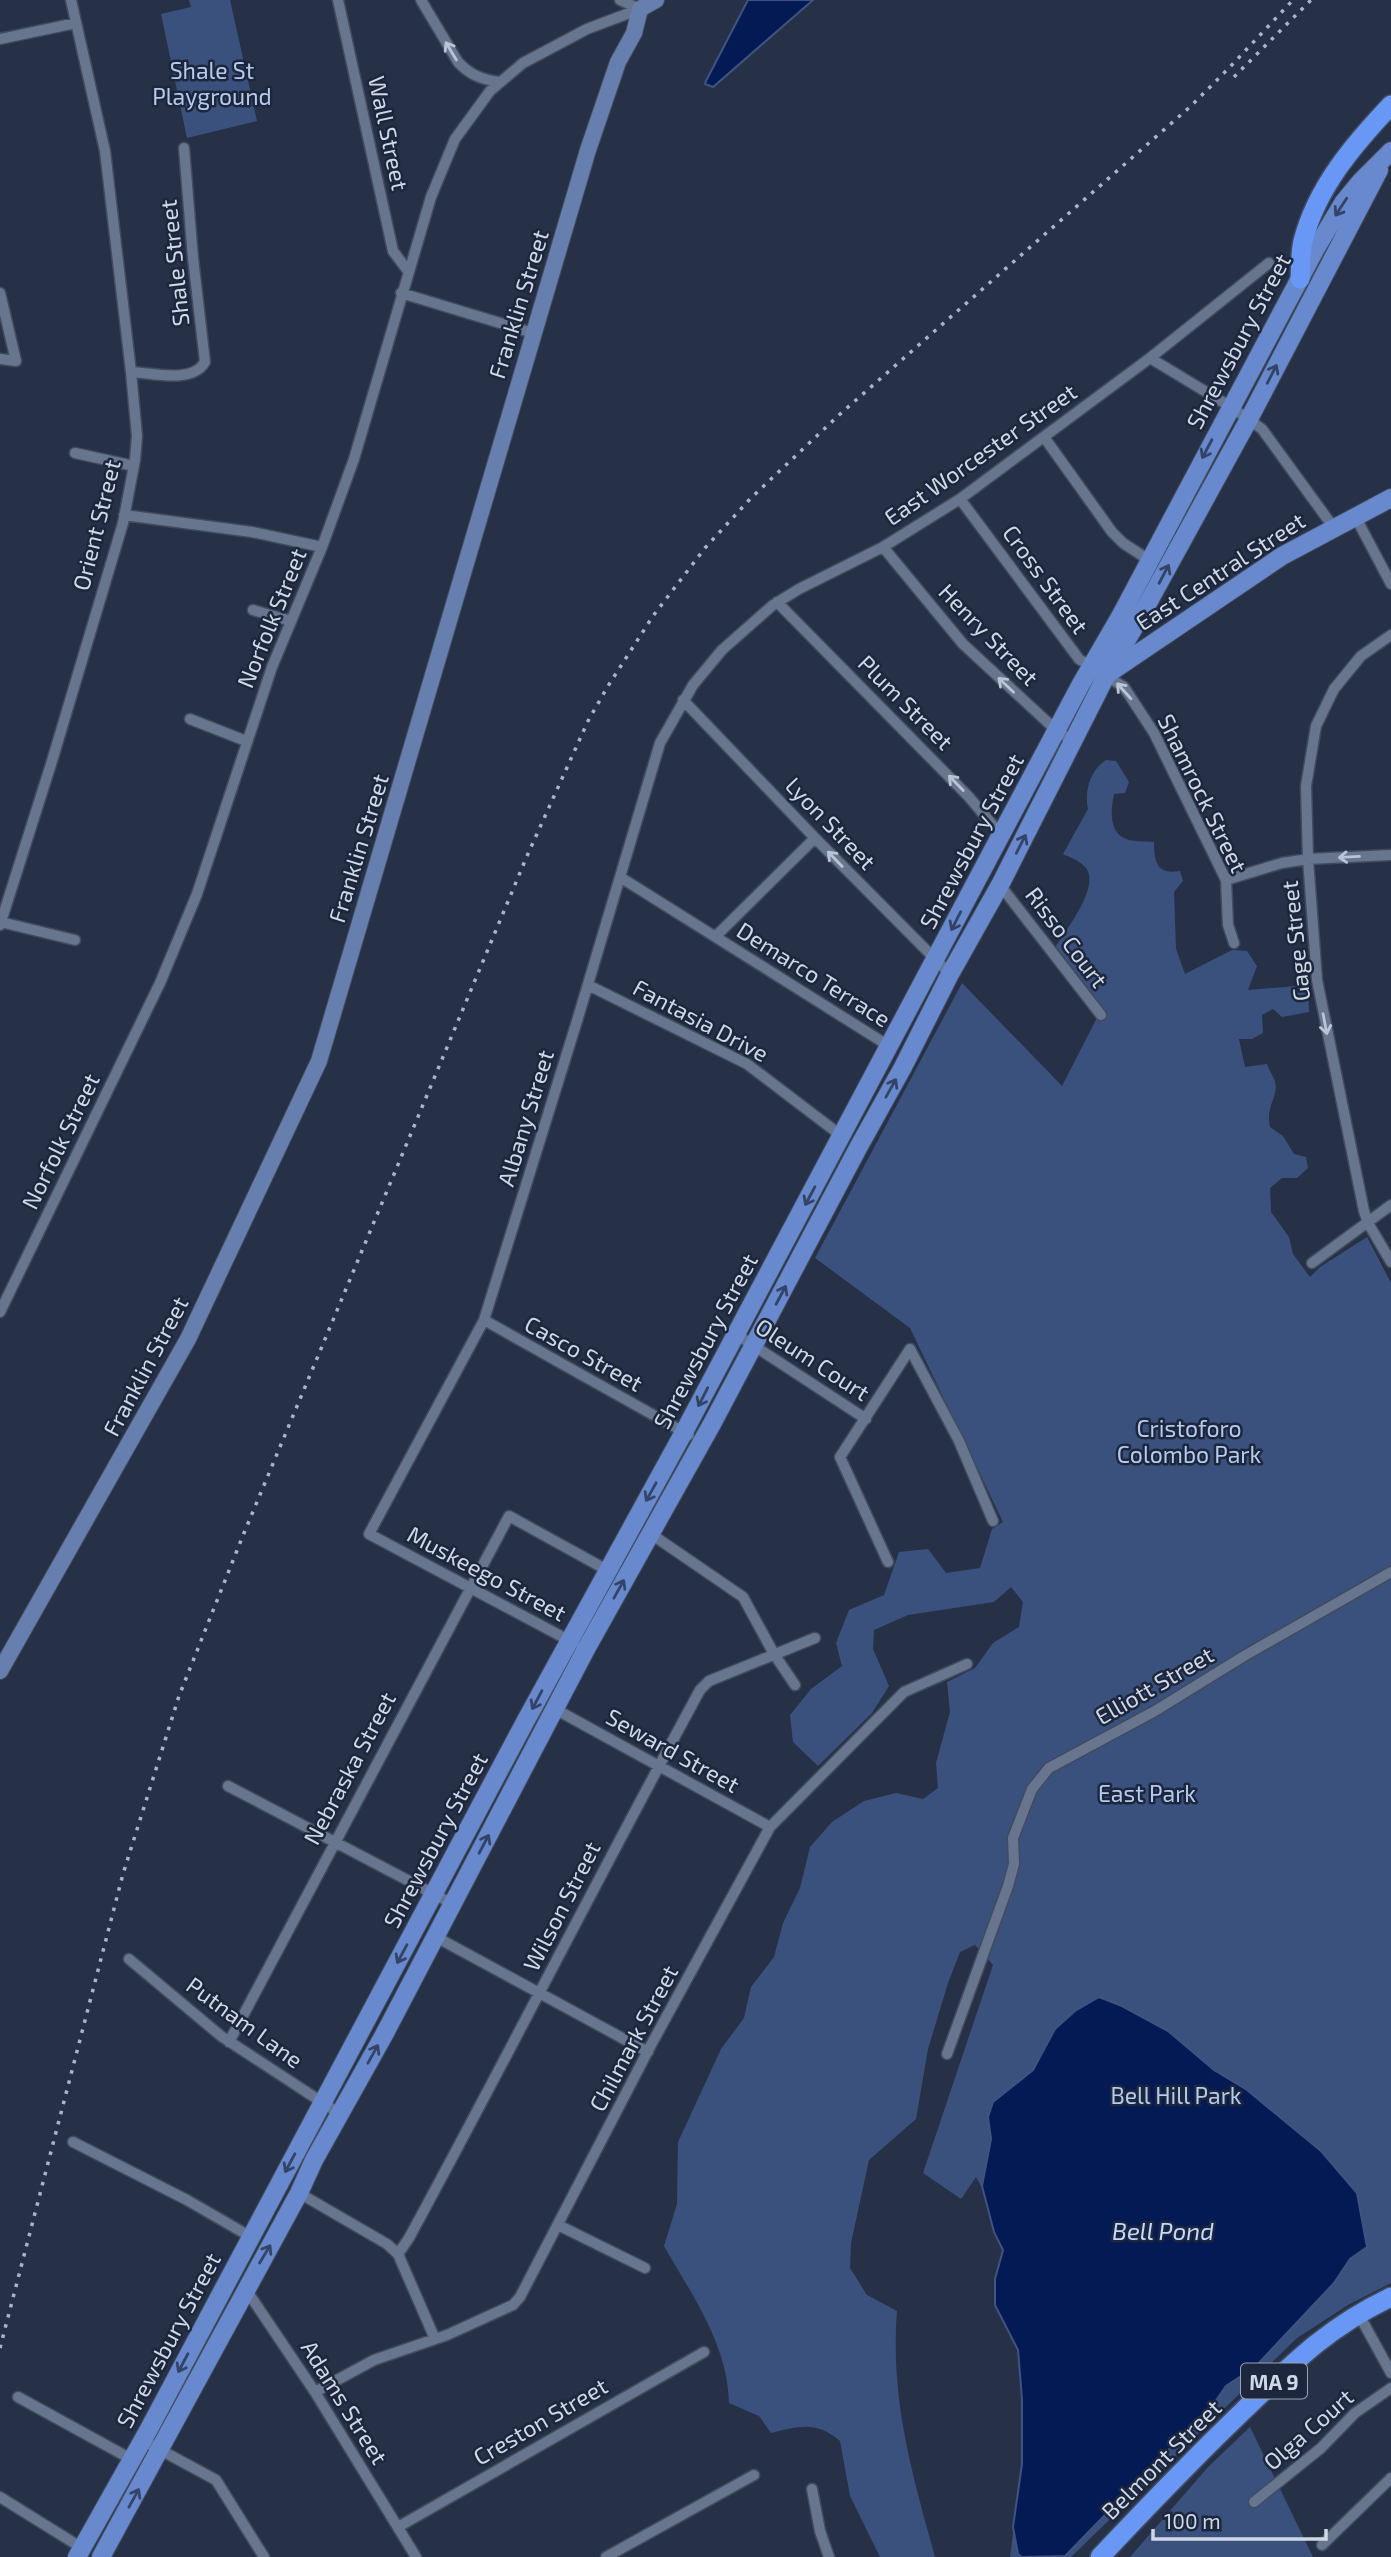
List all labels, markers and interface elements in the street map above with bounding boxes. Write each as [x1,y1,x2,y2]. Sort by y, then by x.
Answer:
one-way arrow [444,42,458,62]
park label: Shale St Playground [152,56,272,110]
street label: Wall Street [363,73,415,193]
one-way arrow [1334,197,1348,217]
street label: Shale Street [153,198,195,328]
street label: Franklin Street [482,226,554,382]
street label: Shrewsbury Street [1180,248,1296,433]
one-way arrow [1265,364,1279,385]
street label: East Worcester Street [879,377,1082,531]
one-way arrow [1200,438,1214,459]
street label: Orient Street [66,456,126,593]
street label: East Central Street [1130,506,1310,636]
street label: Cross Street [997,519,1095,639]
street label: Norfolk Street [230,544,312,692]
one-way arrow [1158,564,1171,585]
street label: Henry Street [933,577,1045,691]
street label: Plum Street [853,649,959,755]
one-way arrow [997,677,1015,693]
one-way arrow [1116,683,1133,700]
street label: Shamrock Street [1153,709,1254,877]
street label: Shrewsbury Street [913,748,1029,933]
street label: Franklin Street [322,770,394,926]
street label: Lyon Street [780,771,882,875]
one-way arrow [948,775,965,792]
one-way arrow [1014,834,1028,855]
one-way arrow [827,851,844,868]
one-way arrow [1339,851,1361,864]
street label: Gage Street [1275,879,1315,1003]
street label: Risso Court [1020,881,1114,993]
one-way arrow [949,910,963,931]
street label: Demarco Terrace [732,916,896,1032]
street label: Fantasia Drive [629,973,773,1067]
one-way arrow [1319,1012,1332,1035]
street label: Albany Street [491,1046,559,1189]
street label: Norfolk Street [15,1068,105,1213]
one-way arrow [884,1079,898,1099]
one-way arrow [803,1185,816,1206]
street label: Shrewsbury Street [647,1248,763,1433]
one-way arrow [774,1285,788,1306]
street label: Franklin Street [97,1291,194,1441]
street label: Casco Street [520,1309,648,1397]
street label: Oleum Court [751,1312,875,1406]
one-way arrow [695,1386,709,1406]
park label: Cristoforo Colombo Park [1117,1414,1262,1468]
one-way arrow [644,1481,658,1501]
street label: Muskeego Street [403,1519,571,1627]
one-way arrow [613,1580,627,1600]
street label: Elliott Street [1090,1640,1218,1730]
street label: Nebraska Street [297,1687,401,1849]
one-way arrow [530,1689,543,1710]
street label: Seward Street [601,1702,745,1798]
street label: Shrewsbury Street [377,1747,493,1932]
park label: East Park [1098,1779,1196,1807]
one-way arrow [477,1834,491,1854]
street label: Wilson Street [516,1836,606,1975]
one-way arrow [394,1944,408,1964]
street label: Chilmark Street [583,1960,683,2116]
street label: Putnam Lane [181,1970,309,2074]
one-way arrow [366,2045,380,2065]
park label: Bell Hill Park [1110,2081,1242,2109]
one-way arrow [283,2152,297,2173]
water label: Bell Pond [1112,2216,1214,2245]
one-way arrow [259,2245,273,2265]
street label: Shrewsbury Street [110,2247,226,2432]
street label: Adams Street [296,2335,394,2469]
one-way arrow [175,2353,189,2373]
road number: MA 9 [1241,2364,1307,2398]
street label: Creston Street [468,2371,612,2471]
street label: Olga Court [1257,2382,1359,2476]
street label: Belmont Street [1095,2393,1227,2525]
one-way arrow [127,2488,141,2508]
scale bar [1153,2498,1326,2542]
text: 100 m [1164,2508,1221,2533]

